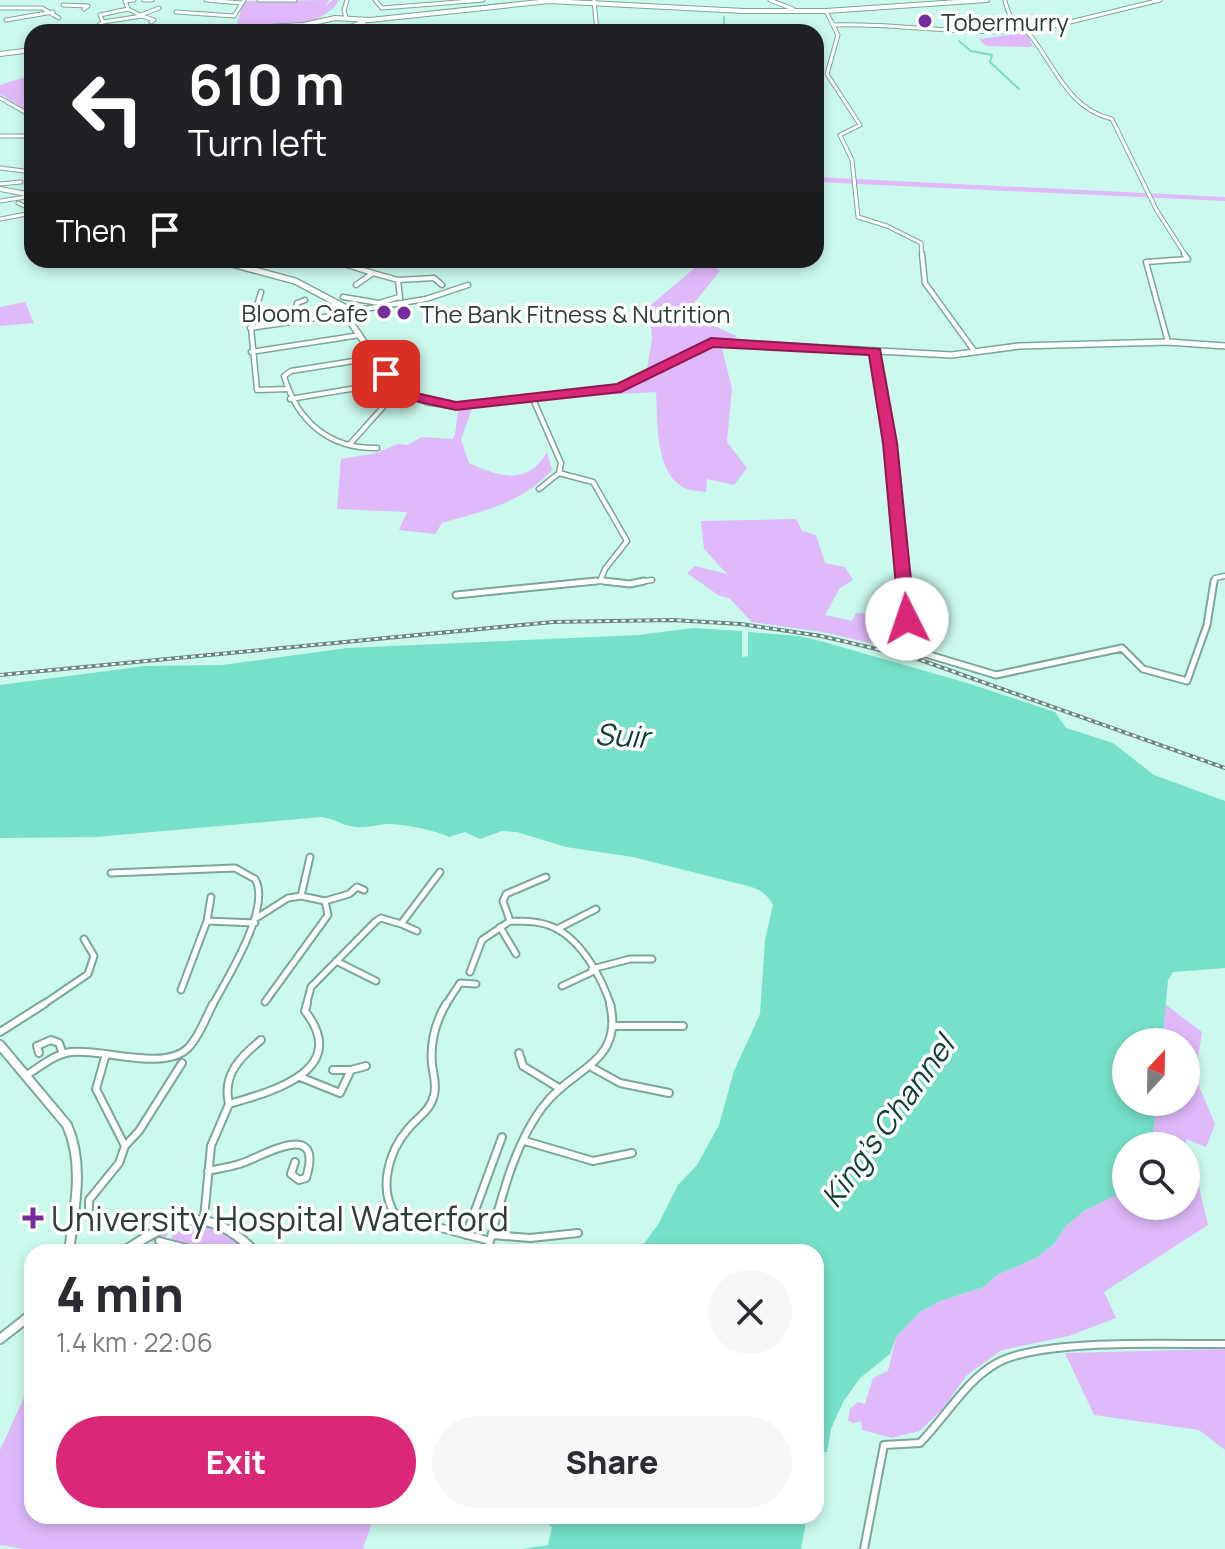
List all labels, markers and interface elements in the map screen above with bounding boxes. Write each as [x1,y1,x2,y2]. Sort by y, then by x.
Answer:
place label: Tobermurry [941,5,1069,38]
marker: Tobermurry [916,12,934,30]
text: 610 m [188,45,345,122]
icon: left [56,56,160,160]
text: Turn left [188,118,327,167]
icon: arrive [143,208,187,252]
text: Then [56,210,127,251]
place label: Bloom Cafe [242,296,368,329]
place label: The Bank Fitness & Nutrition [420,297,731,330]
marker: Bloom Cafe [375,303,393,321]
marker: The Bank Fitness & Nutrition [395,304,413,322]
pin [352,340,420,408]
icon: arrive [364,352,408,396]
position arrow [865,577,949,661]
water label: Suir [594,713,655,758]
water label: King's Channel [811,1024,965,1215]
north arrow [1112,1028,1200,1116]
map controls [1112,1028,1200,1220]
button: search [1112,1132,1200,1220]
place label: University Hospital Waterford [51,1195,509,1241]
marker: University Hospital Waterford [22,1207,44,1229]
text: 4 min [56,1261,184,1326]
button: close [708,1270,792,1354]
text: 1.4 km · 22:06 [56,1324,213,1360]
button: Exit [56,1416,416,1508]
button: Share [432,1416,792,1508]

